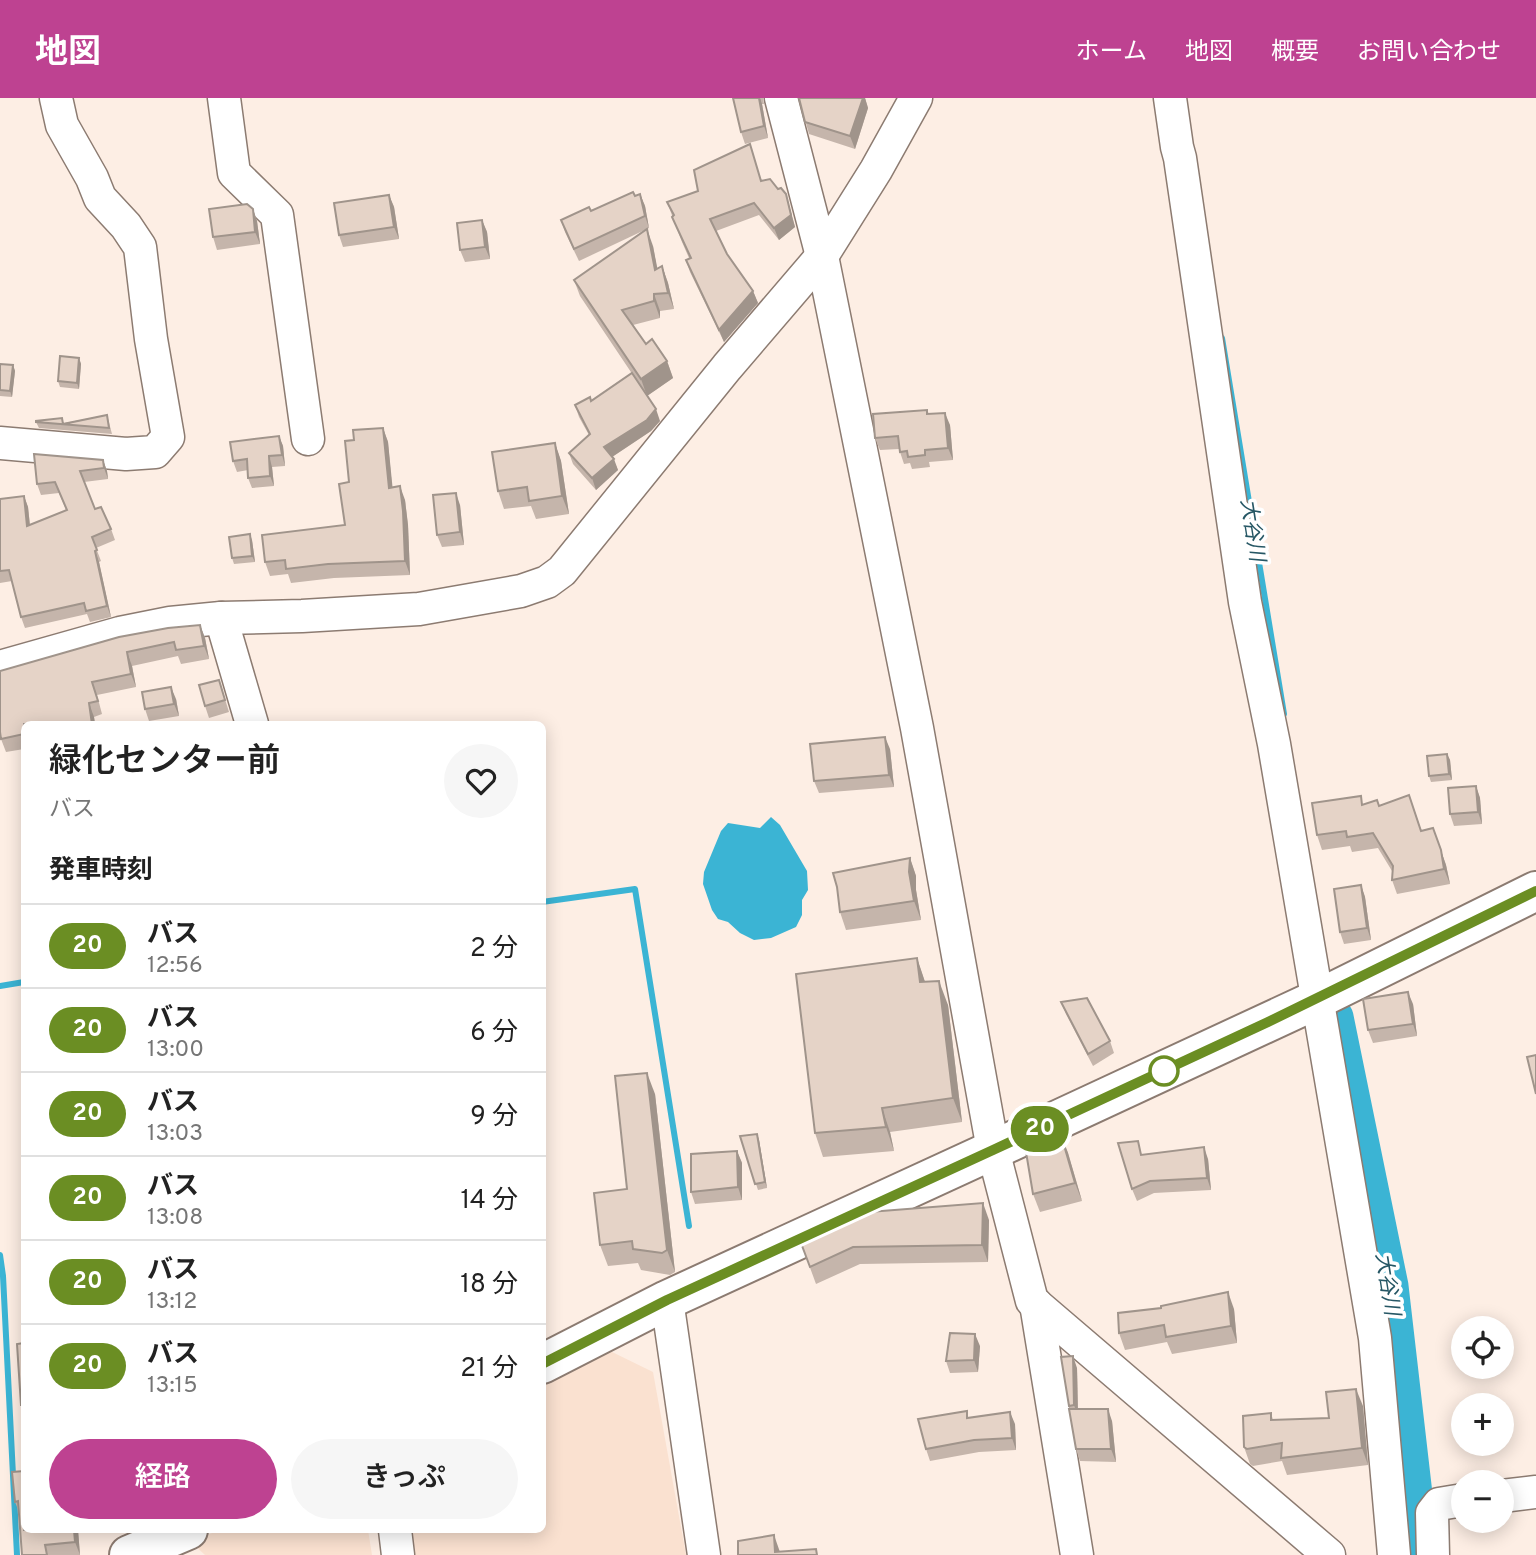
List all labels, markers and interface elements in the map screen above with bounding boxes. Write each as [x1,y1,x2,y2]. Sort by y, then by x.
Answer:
text: 地図 [35,33,101,75]
text: ホーム [1076,38,1147,68]
text: 地図 [1185,38,1233,68]
text: 概要 [1271,38,1319,68]
text: お問い合わせ [1357,38,1501,68]
water label: 大谷川 [1233,497,1270,565]
text: 緑化センター前 [49,742,280,784]
button: heart [444,744,518,818]
text: バス [49,796,95,825]
text: 発車時刻 [49,855,153,888]
text: バス [147,919,199,952]
text: 20 [72,931,103,961]
text: 2 分 [470,933,518,966]
text: 12:56 [147,952,203,981]
text: バス [147,1003,199,1036]
text: 20 [72,1015,103,1045]
text: 6 分 [470,1017,518,1050]
text: 13:00 [147,1036,204,1065]
unlabelled marker [1149,1056,1179,1086]
text: バス [147,1087,199,1120]
text: 20 [72,1099,103,1129]
text: 9 分 [470,1101,518,1134]
line badge: 20 [1009,1106,1072,1152]
text: 20 [1025,1114,1055,1144]
text: 13:03 [147,1120,203,1149]
text: バス [147,1171,199,1204]
text: 20 [72,1183,103,1213]
text: 14 分 [461,1185,518,1218]
text: 13:08 [147,1204,203,1233]
water label: 大谷川 [1368,1251,1405,1319]
text: バス [147,1255,199,1288]
text: 20 [72,1267,103,1297]
text: 18 分 [460,1269,518,1302]
text: 13:12 [147,1288,197,1317]
map controls [1451,1316,1514,1533]
button: locate [1451,1316,1514,1379]
text: バス [147,1339,199,1372]
text: 20 [72,1351,103,1381]
text: 21 分 [460,1353,518,1386]
text: 13:15 [147,1372,197,1401]
button: + [1451,1393,1514,1456]
button: 経路 [49,1439,277,1519]
button: きっぷ [291,1439,518,1519]
button: − [1451,1470,1514,1533]

